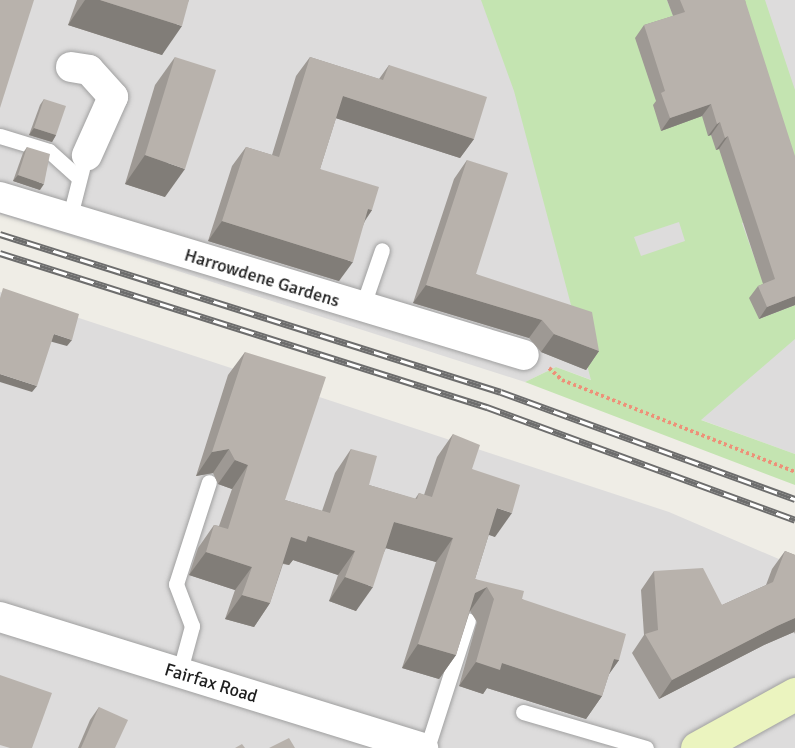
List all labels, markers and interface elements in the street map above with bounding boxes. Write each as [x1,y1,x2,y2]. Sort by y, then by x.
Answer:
street label: Harrowdene Gardens [182,244,342,312]
street label: Fairfax Road [162,659,260,707]

